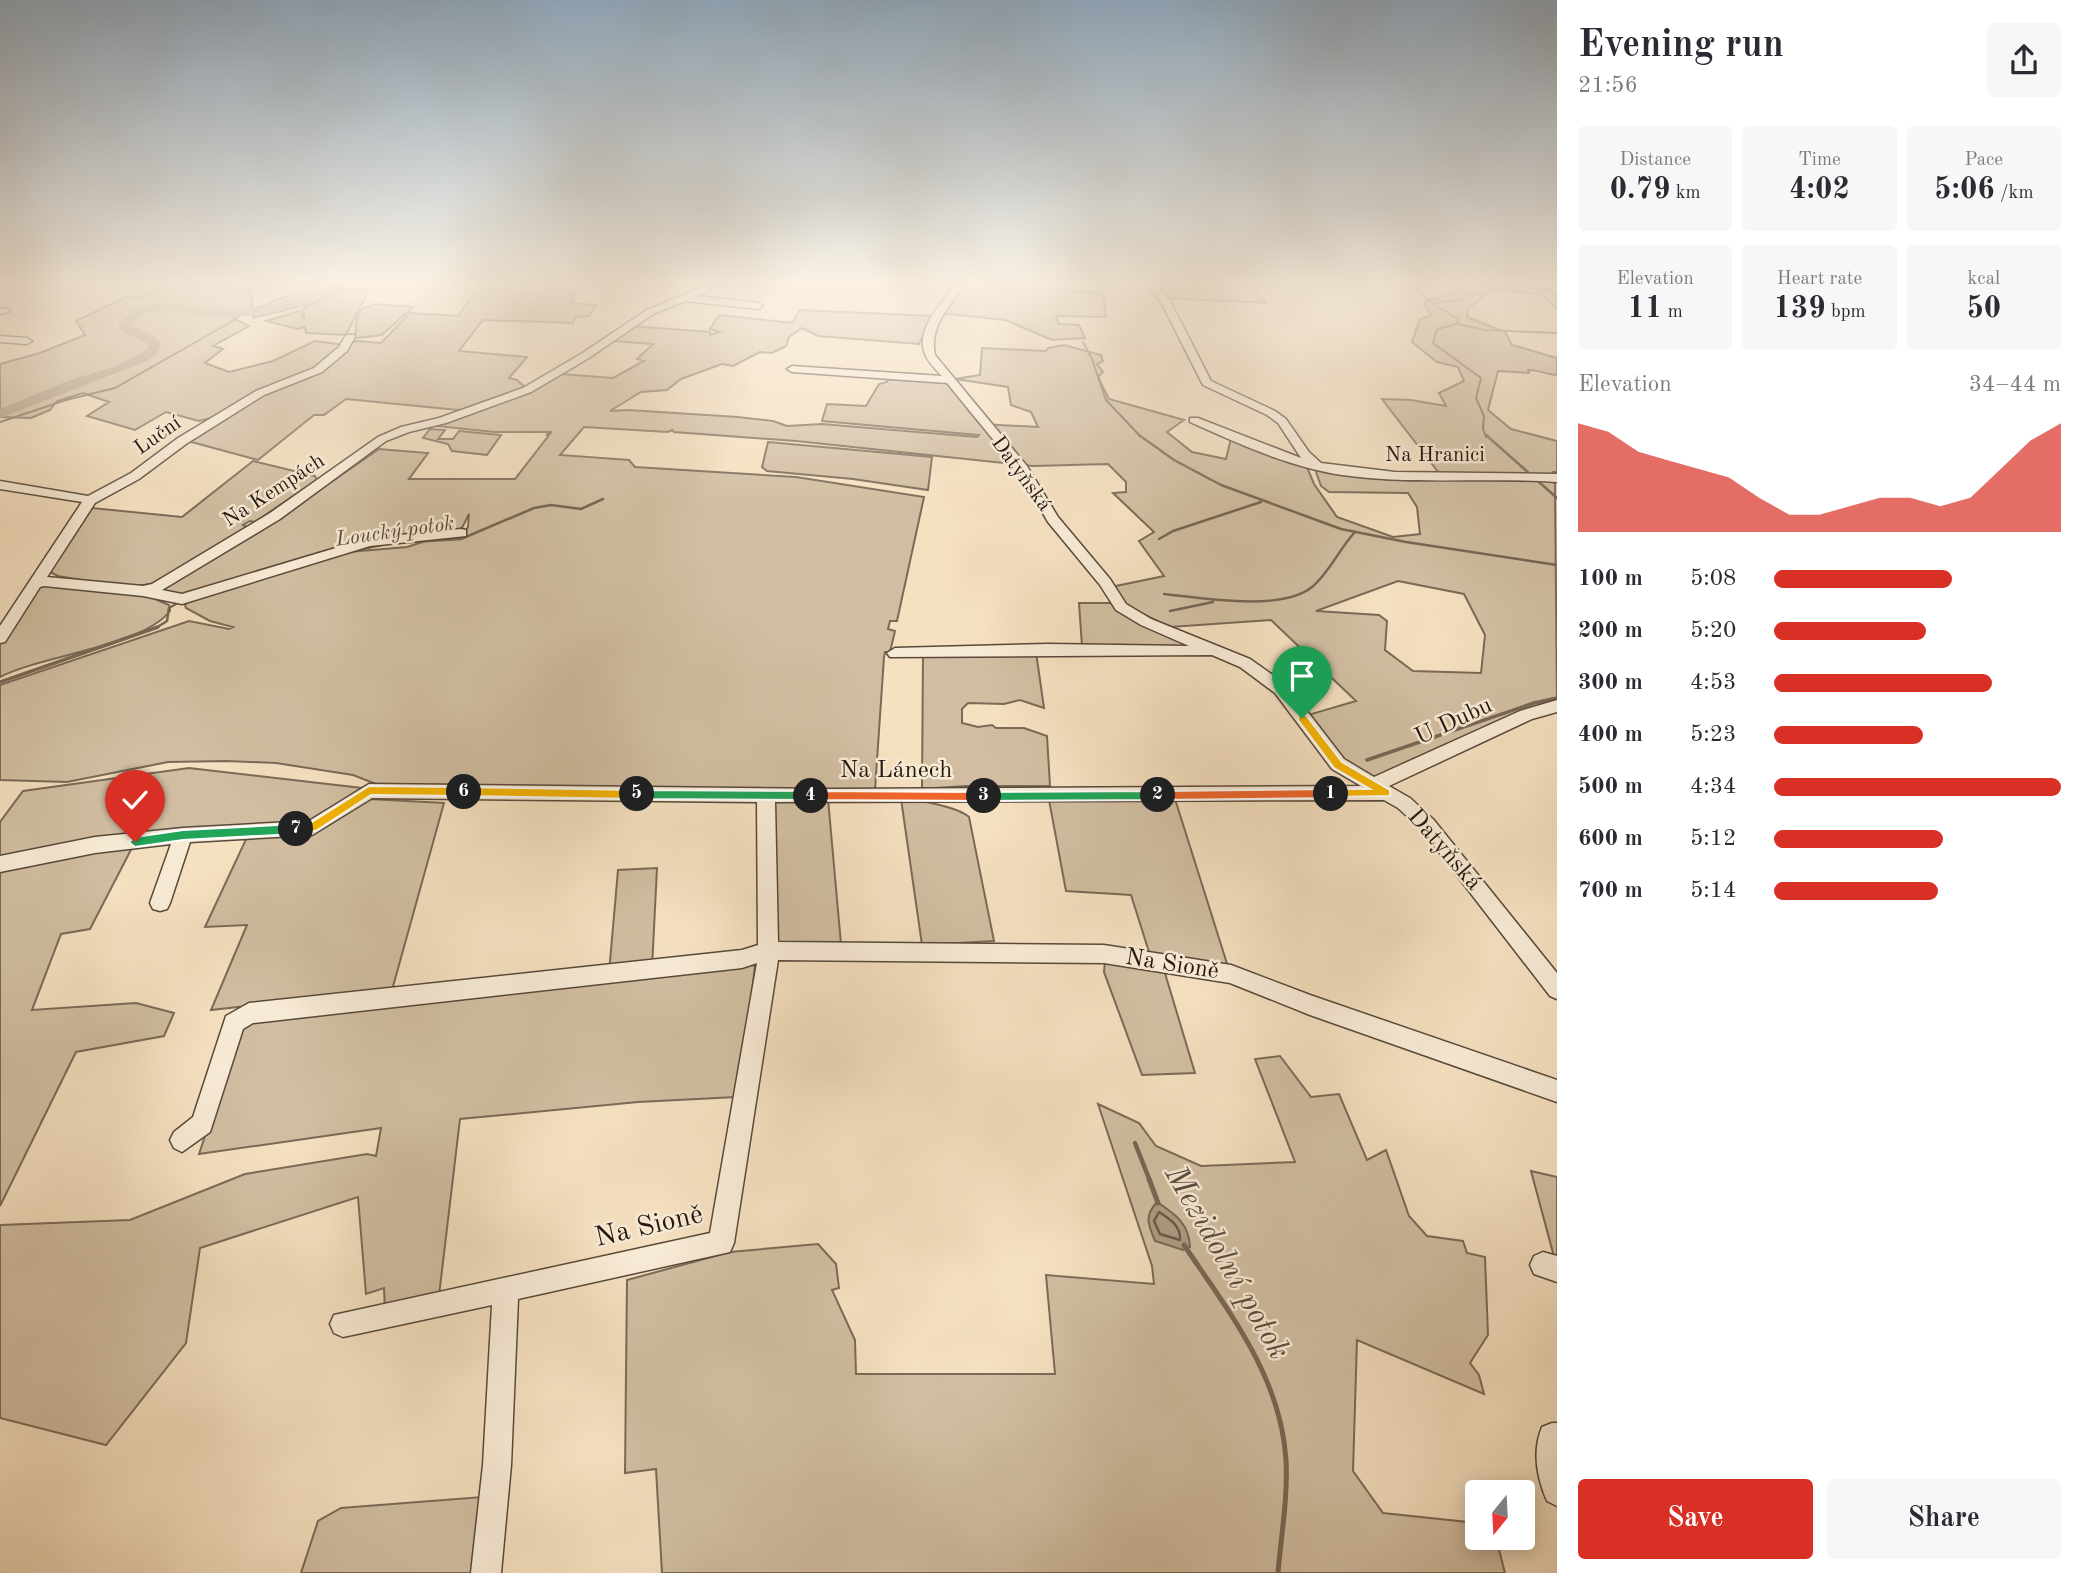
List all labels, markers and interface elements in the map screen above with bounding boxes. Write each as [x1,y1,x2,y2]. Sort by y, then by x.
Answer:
button: share [1987,23,2061,97]
text: Evening run [1578,27,1784,65]
text: 21:56 [1578,74,1638,97]
text: Distance [1619,151,1691,170]
text: Time [1798,151,1841,170]
text: Pace [1965,151,2003,170]
text: 0.79 [1610,175,1670,205]
text: 4:02 [1789,175,1850,205]
text: 5:06 [1934,175,1995,205]
text: km [1670,184,1701,203]
text: /km [1995,184,2034,203]
text: Elevation [1617,270,1694,289]
text: Heart rate [1777,270,1862,289]
text: kcal [1967,270,2000,289]
text: 11 [1628,294,1662,324]
text: 139 [1773,294,1826,324]
text: 50 [1966,294,2001,324]
text: m [1662,303,1683,322]
text: bpm [1826,303,1866,322]
text: Elevation [1578,373,1672,396]
text: 34–44 m [1969,373,2061,396]
street label: Luční [131,412,185,459]
street label: Datyňská [987,433,1055,515]
street label: Na Hranici [1385,445,1485,466]
street label: Na Kempách [219,450,329,532]
water label: Loucký potok [333,513,456,551]
text: 100 m [1578,567,1643,590]
text: 5:08 [1690,567,1736,590]
text: 200 m [1578,619,1643,642]
text: 5:20 [1690,619,1736,642]
pin [1272,646,1332,718]
icon: arrive [1283,657,1321,695]
text: 300 m [1578,671,1643,694]
text: 4:53 [1690,671,1736,694]
street label: U Dubu [1412,694,1496,750]
text: 400 m [1578,723,1643,746]
text: 5:23 [1690,723,1736,746]
street label: Na Lánech [840,759,952,783]
pin [105,770,165,842]
pin: 6 [447,774,482,810]
text: 500 m [1578,775,1643,798]
text: 4:34 [1690,775,1736,798]
pin: 5 [620,776,654,812]
pin: 1 [1314,776,1348,812]
pin: 4 [794,778,828,814]
pin: 3 [967,778,1002,814]
pin: 2 [1140,778,1176,812]
icon: check [116,781,154,819]
text: 6 [458,782,469,801]
text: 5 [631,784,642,803]
text: 1 [1325,784,1336,803]
text: 2 [1152,785,1163,804]
text: 4 [805,786,816,805]
text: 3 [978,786,989,805]
street label: Datyňská [1402,805,1486,895]
pin: 7 [278,812,314,846]
text: 7 [290,819,301,838]
text: 600 m [1578,827,1643,850]
text: 5:12 [1690,827,1736,850]
text: 700 m [1578,879,1643,902]
text: 5:14 [1690,879,1736,902]
street label: Na Sioně [1124,946,1220,984]
water label: Mezidolní potok [1157,1160,1294,1366]
street label: Na Sioně [592,1201,706,1253]
button: Save [1578,1479,1813,1559]
button: Share [1827,1479,2061,1559]
north arrow [1465,1480,1535,1550]
map controls [1465,1480,1535,1550]

